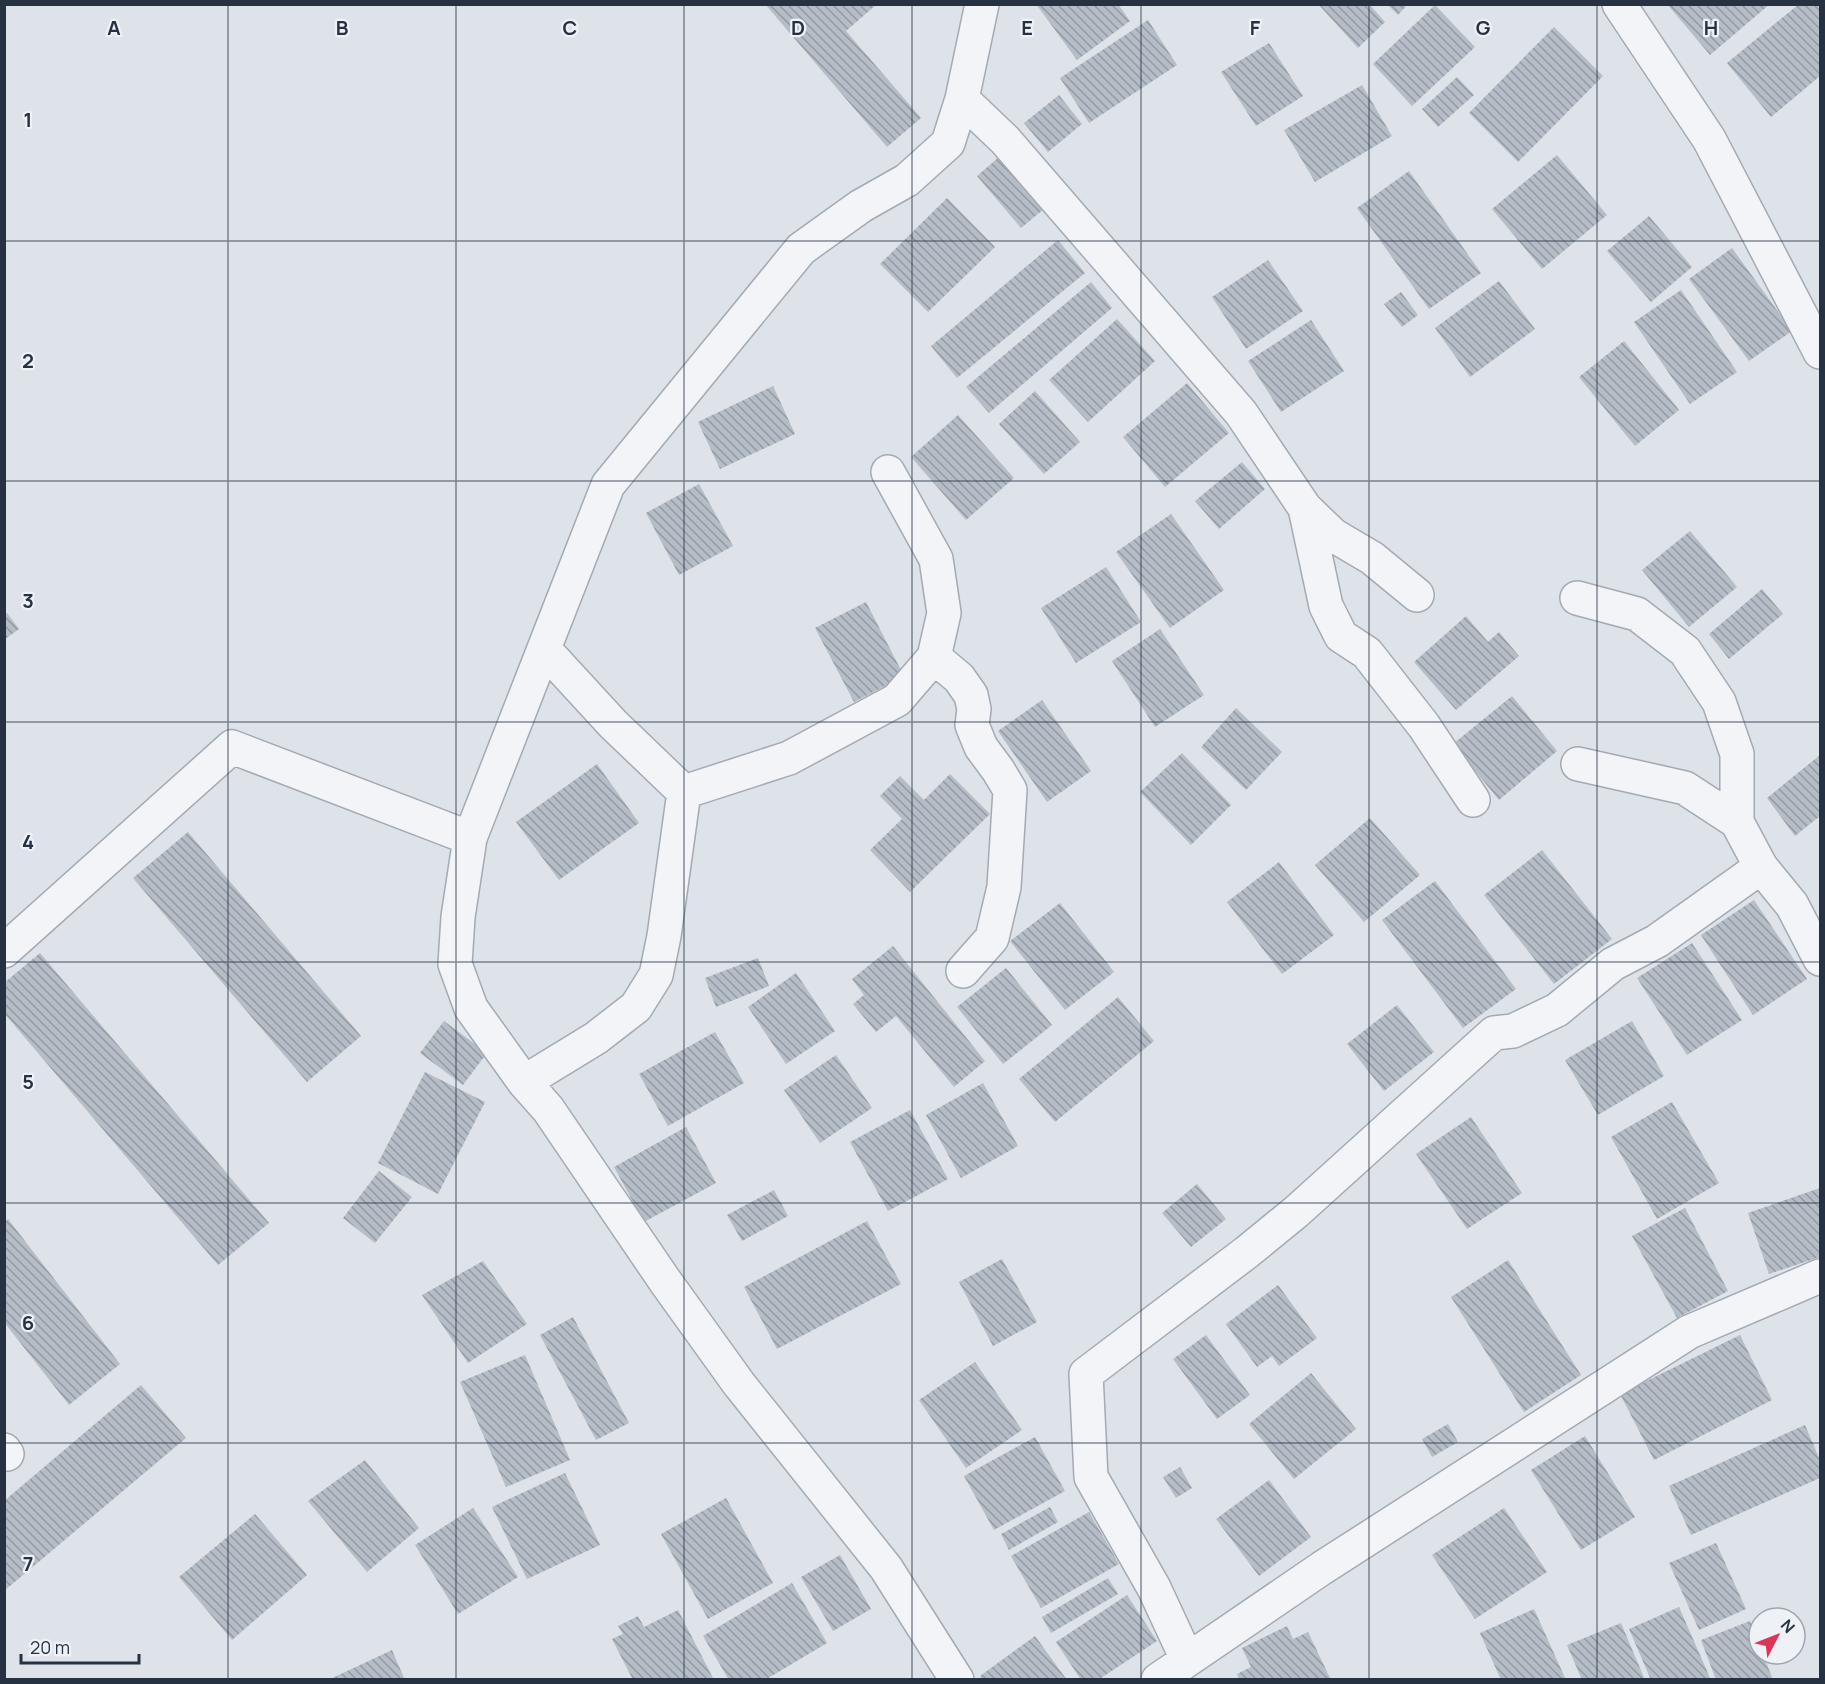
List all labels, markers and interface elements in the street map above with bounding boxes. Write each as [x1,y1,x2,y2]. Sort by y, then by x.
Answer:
text: A [107,14,121,41]
text: B [336,14,349,41]
text: C [563,14,577,41]
text: D [791,14,805,41]
text: E [1021,14,1033,41]
text: F [1250,14,1261,41]
text: G [1476,14,1491,41]
text: H [1704,14,1718,41]
text: 1 [24,106,32,133]
text: 2 [22,347,34,374]
text: 3 [22,587,34,614]
text: 4 [22,828,34,855]
text: 5 [22,1068,34,1095]
text: 6 [22,1309,34,1336]
text: 7 [23,1550,33,1577]
north arrow [1747,1606,1807,1666]
text: N [1776,1614,1800,1638]
scale bar [21,1627,140,1665]
text: 20 m [30,1635,70,1659]

